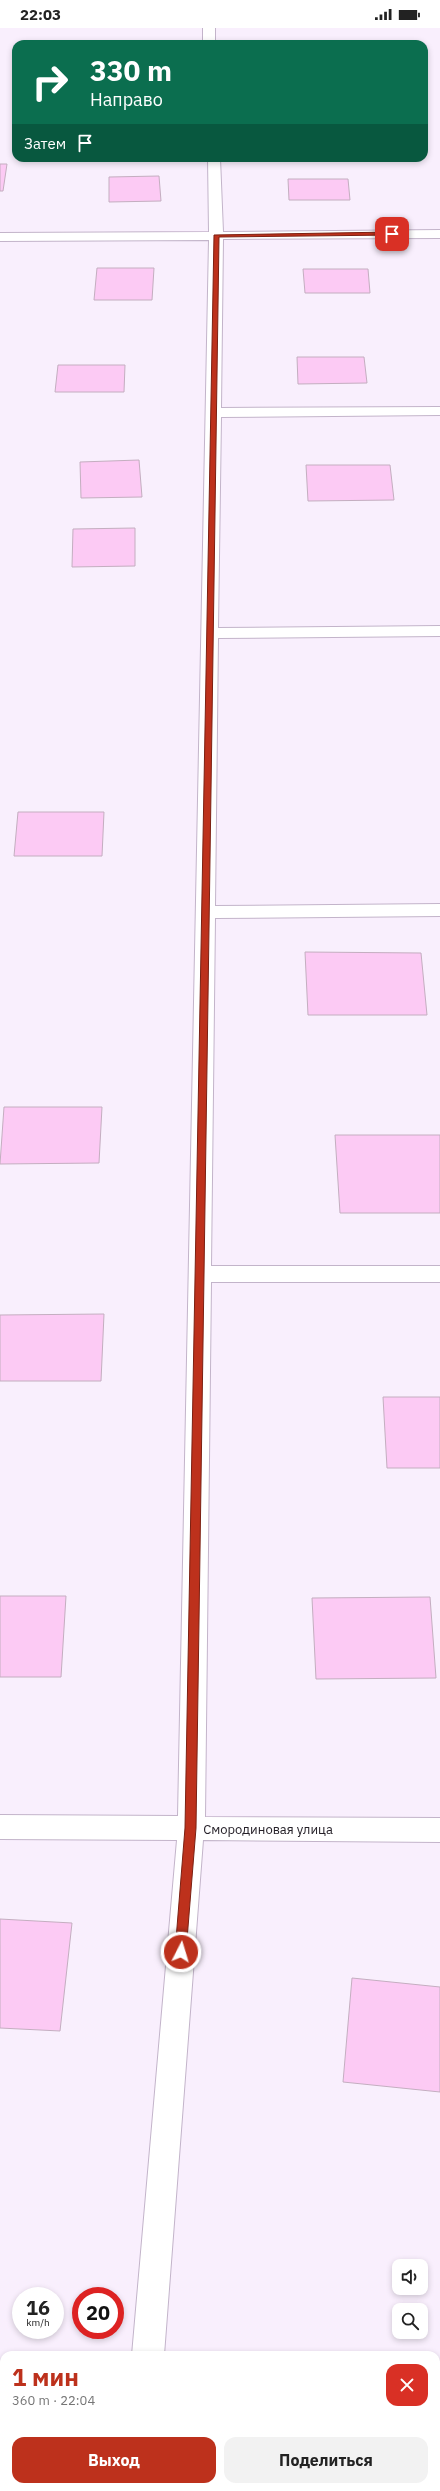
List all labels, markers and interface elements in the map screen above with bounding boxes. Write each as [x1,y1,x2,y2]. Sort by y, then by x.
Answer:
text: 22:03 [20,5,61,24]
text: 330 m [90,52,172,89]
icon: right [24,56,76,108]
text: Направо [90,88,163,111]
icon: arrive [74,132,96,154]
text: Затем [24,134,66,153]
pin [375,217,409,251]
icon: arrive [381,223,403,245]
street label: Смородиновая улица [203,1821,333,1838]
position arrow [160,1931,202,1973]
map controls [392,2259,428,2339]
button: sound [392,2259,428,2295]
speed limit sign: 20 [72,2287,124,2339]
text: 16 [26,2294,50,2321]
button: search [392,2303,428,2339]
text: km/h [26,2316,50,2329]
text: 1 мин [12,2361,79,2393]
button: close [386,2364,428,2406]
text: 360 m · 22:04 [12,2392,95,2409]
button: Выход [12,2437,216,2483]
button: Поделиться [224,2437,428,2483]

